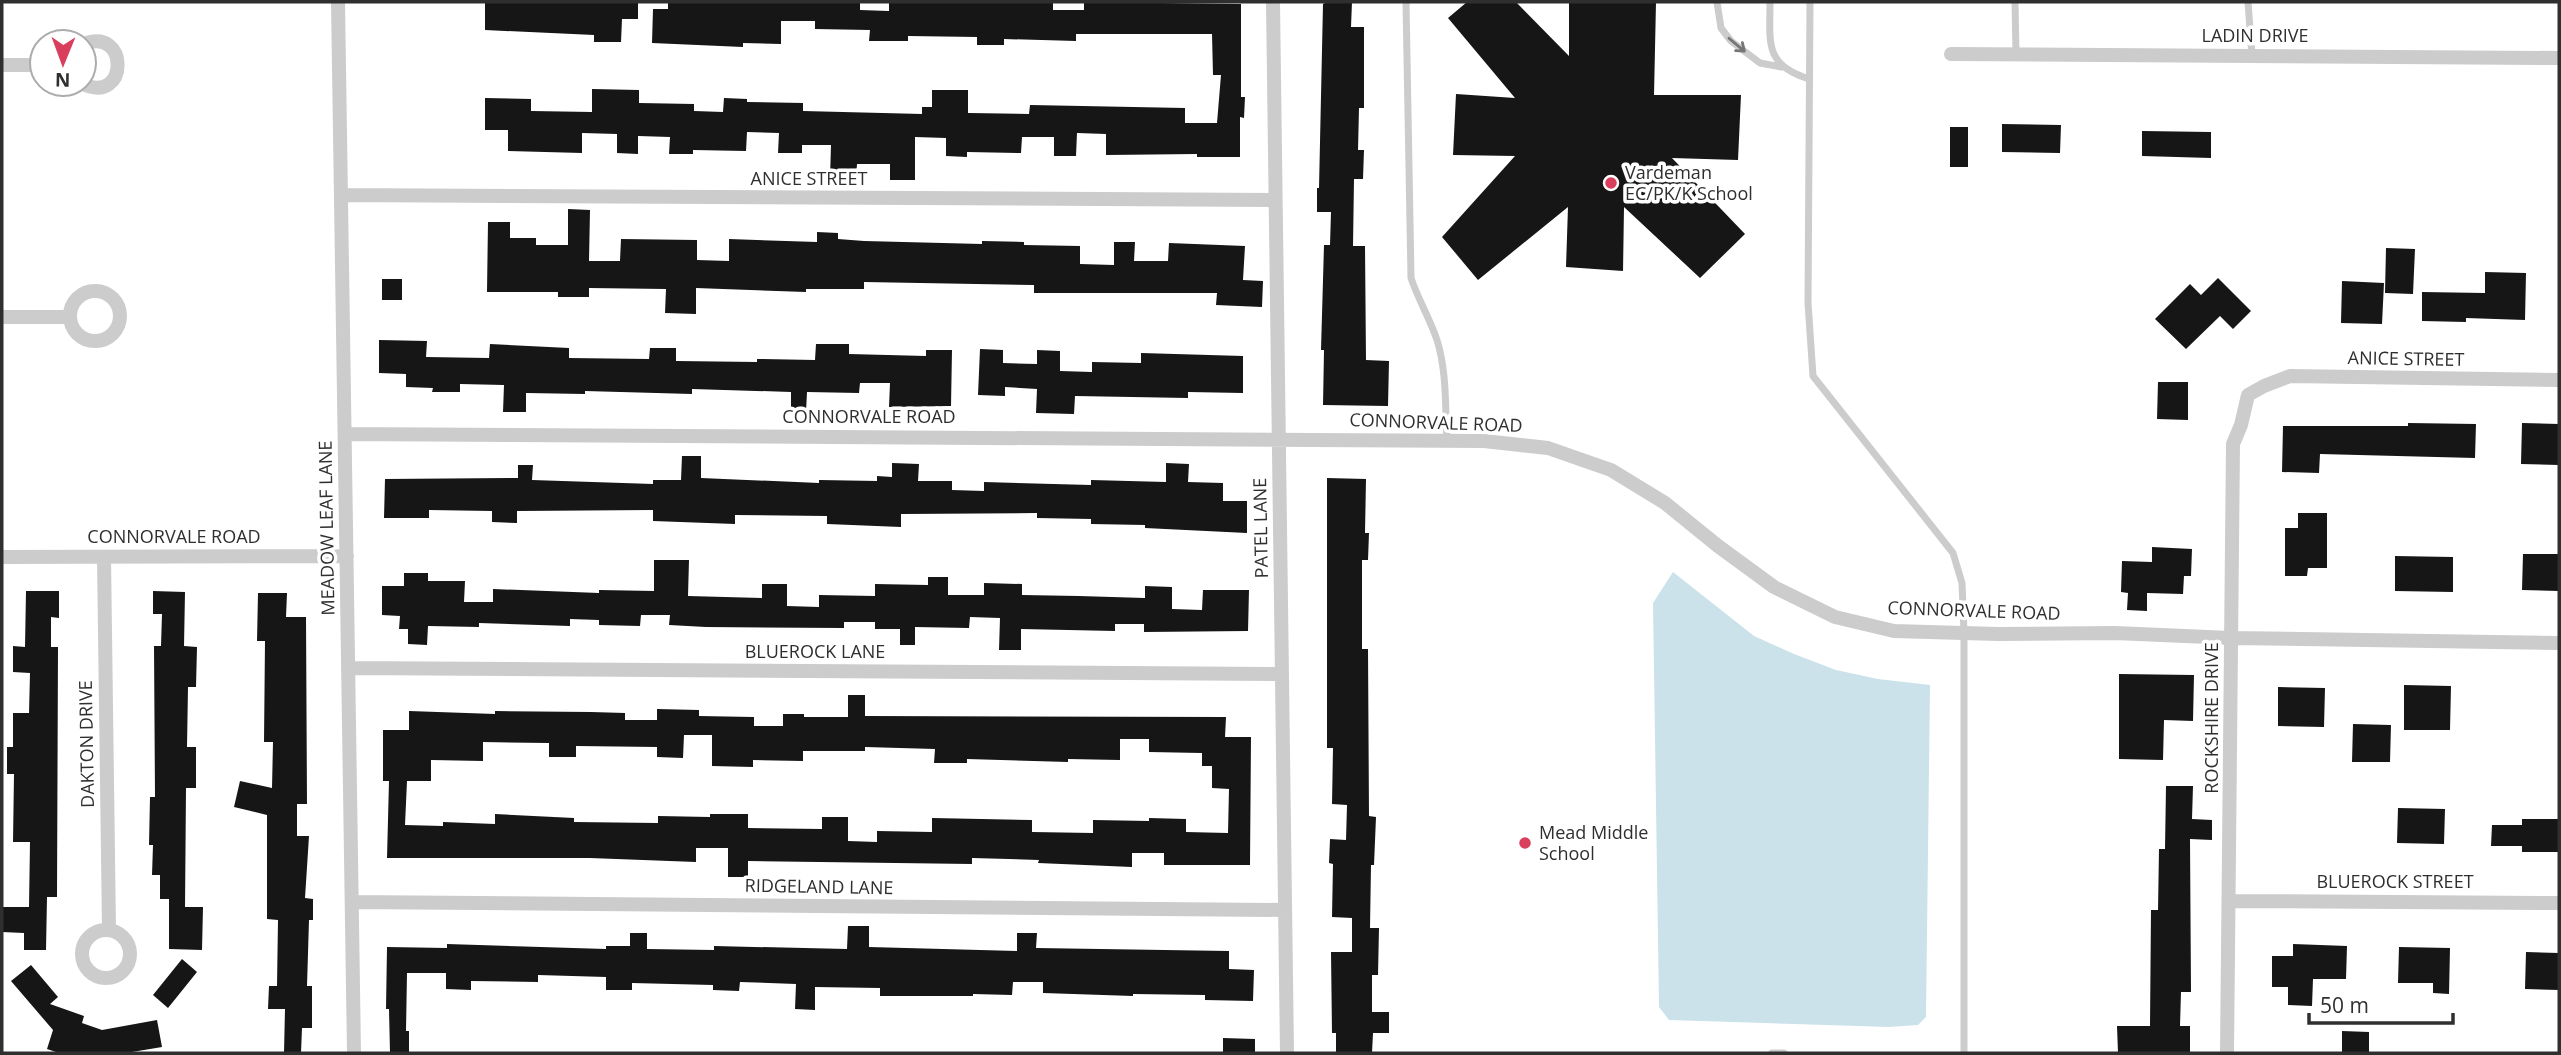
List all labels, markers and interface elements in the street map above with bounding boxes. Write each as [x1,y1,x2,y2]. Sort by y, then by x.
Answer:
street label: LADIN DRIVE [2201,23,2309,47]
north arrow [28,28,98,98]
one-way arrow [1728,37,1746,53]
text: N [55,67,71,93]
place label: Vardeman EC/PK/K School [1625,160,1753,205]
street label: ANICE STREET [751,166,867,190]
marker: Vardeman EC/PK/K School [1603,175,1619,191]
street label: ANICE STREET [2347,345,2465,371]
street label: CONNORVALE ROAD [782,404,956,428]
street label: CONNORVALE ROAD [1349,407,1523,437]
street label: MEADOW LEAF LANE [312,440,340,616]
street label: PATEL LANE [1247,478,1273,578]
street label: CONNORVALE ROAD [87,524,261,548]
street label: CONNORVALE ROAD [1887,595,2061,625]
street label: BLUEROCK LANE [745,639,885,663]
street label: ROCKSHIRE DRIVE [2199,642,2223,794]
street label: DAKTON DRIVE [73,680,99,808]
place label: Mead Middle School [1539,820,1648,865]
marker: Mead Middle School [1517,835,1533,851]
street label: BLUEROCK STREET [2316,869,2474,893]
street label: RIDGELAND LANE [744,873,894,899]
scale bar [2309,982,2452,1026]
text: 50 m [2320,991,2369,1019]

